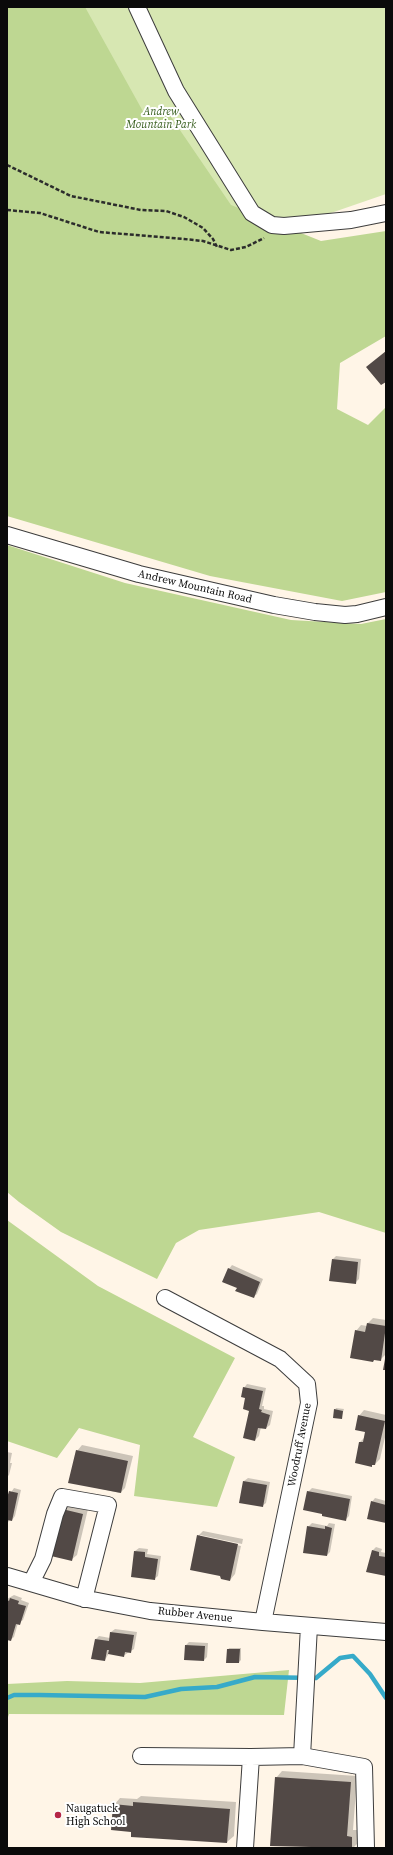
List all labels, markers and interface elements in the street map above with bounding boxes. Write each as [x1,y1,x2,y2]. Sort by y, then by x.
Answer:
park label: Andrew Mountain Park [126,105,196,131]
street label: Andrew Mountain Road [137,567,253,607]
street label: Woodruff Avenue [285,1402,315,1488]
street label: Rubber Avenue [157,1605,233,1625]
place label: Naugatuck High School [66,1802,125,1828]
marker: Naugatuck High School [53,1810,63,1820]

